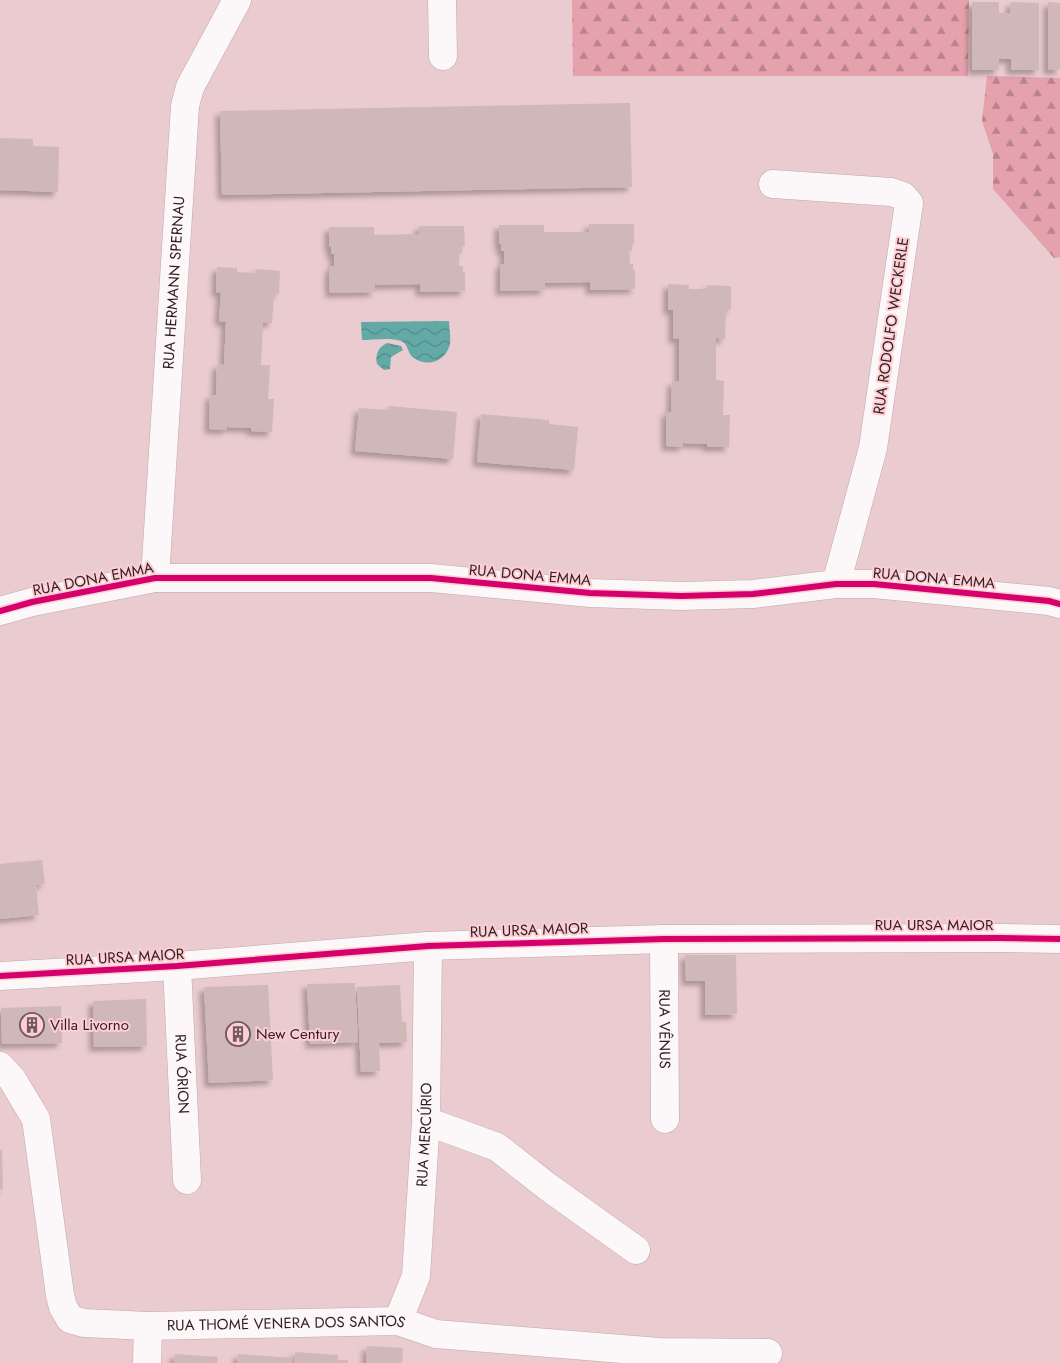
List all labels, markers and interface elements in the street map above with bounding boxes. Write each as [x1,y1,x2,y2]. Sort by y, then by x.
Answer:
street label: RUA HERMANN SPERNAU [157,195,190,370]
street label: RUA RODOLFO WECKERLE [868,236,914,416]
street label: RUA DONA EMMA [31,556,155,602]
street label: RUA DONA EMMA [468,559,592,591]
street label: RUA DONA EMMA [872,562,996,594]
street label: RUA URSA MAIOR [875,914,994,936]
street label: RUA URSA MAIOR [469,917,589,943]
street label: RUA URSA MAIOR [65,943,185,971]
street label: RUA VÊNUS [653,989,676,1069]
building icon: Villa Livorno [19,1012,45,1038]
place label: Villa Livorno [50,1014,129,1036]
building icon: New Century [225,1021,251,1047]
place label: New Century [256,1023,340,1045]
street label: RUA ÓRION [169,1034,195,1114]
street label: RUA MERCÚRIO [411,1082,437,1188]
street label: RUA THOMÉ VENERA DOS SANTOS [167,1310,409,1337]

